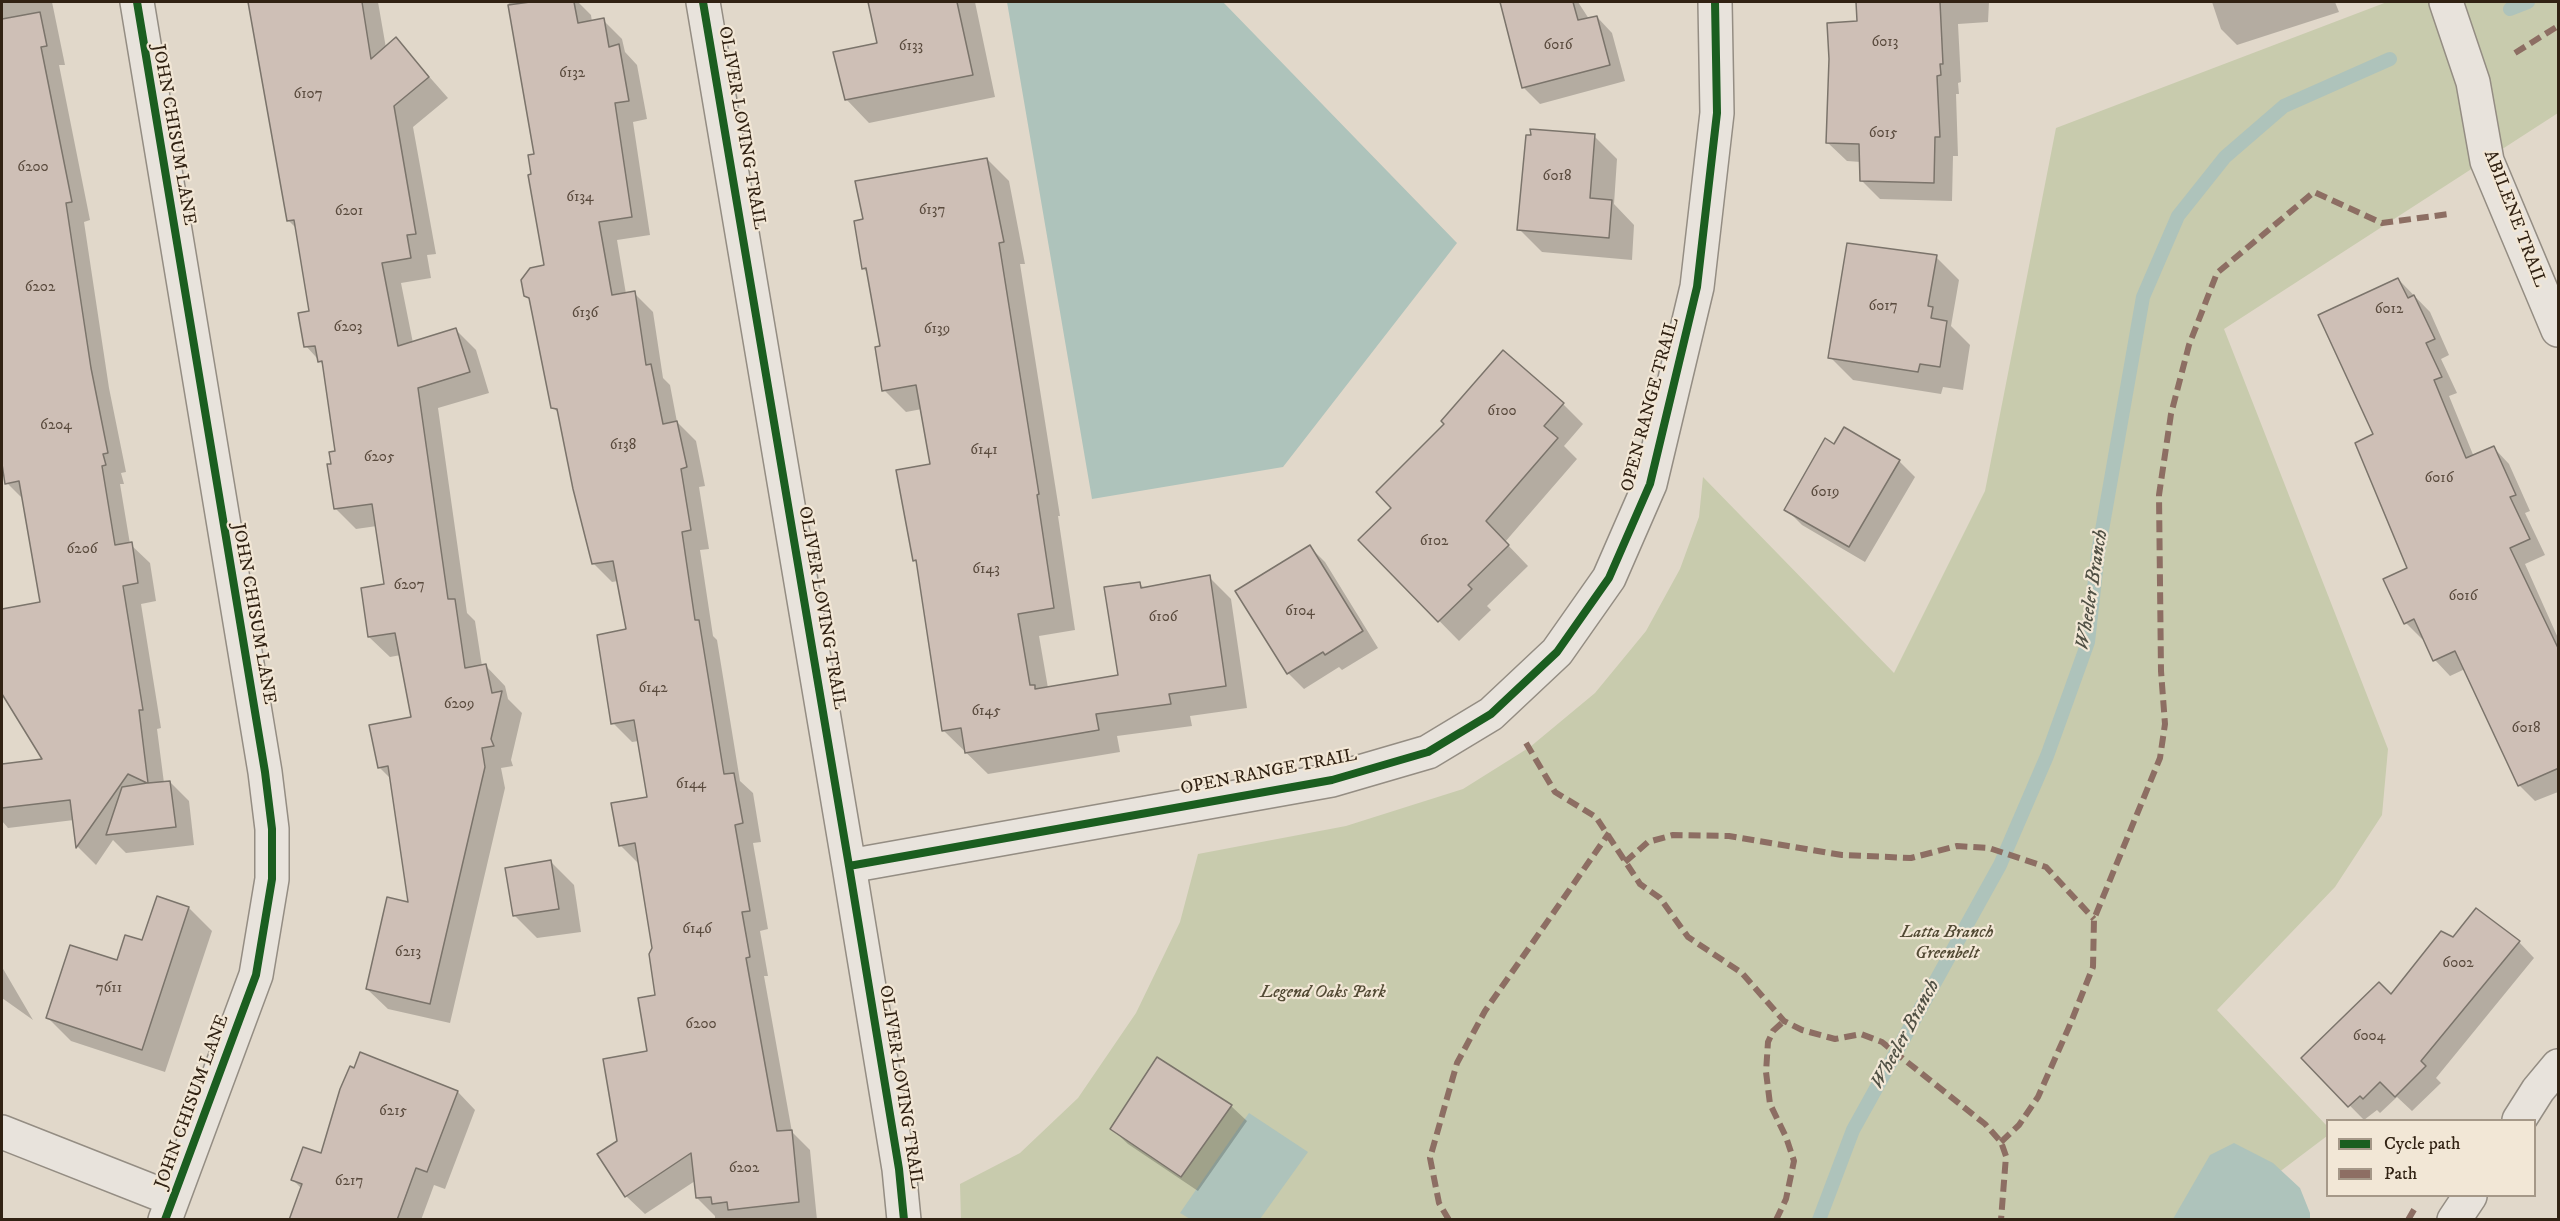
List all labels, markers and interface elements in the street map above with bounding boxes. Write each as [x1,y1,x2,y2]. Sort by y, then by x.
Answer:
street label: OLIVER LOVING TRAIL [713,25,769,231]
house number: 6013 [1872,34,1898,52]
house number: 6016 [1543,37,1573,55]
house number: 6133 [899,38,923,56]
street label: JOHN CHISUM LANE [146,43,200,227]
house number: 6132 [559,65,585,83]
house number: 6107 [293,86,323,104]
house number: 6015 [1869,125,1897,143]
street label: ABILENE TRAIL [2478,148,2550,290]
house number: 6200 [17,159,49,177]
house number: 6018 [1543,168,1571,186]
house number: 6134 [566,189,594,207]
house number: 6137 [919,202,945,220]
house number: 6201 [335,203,363,221]
house number: 6202 [25,279,55,297]
house number: 6017 [1868,298,1898,316]
house number: 6012 [2375,301,2403,319]
house number: 6136 [572,305,598,323]
street label: OPEN RANGE TRAIL [1617,316,1685,494]
house number: 6203 [334,319,362,337]
house number: 6139 [924,321,950,339]
house number: 6100 [1487,403,1517,421]
house number: 6204 [40,417,72,435]
house number: 6138 [610,437,636,455]
house number: 6141 [970,442,998,460]
house number: 6205 [364,449,394,467]
house number: 6016 [2424,470,2454,488]
house number: 6019 [1811,484,1839,502]
street label: OLIVER LOVING TRAIL [793,505,849,711]
street label: JOHN CHISUM LANE [226,522,280,706]
water label: Wheeler Branch [2072,528,2114,652]
house number: 6102 [1420,533,1448,551]
house number: 6206 [66,541,98,559]
house number: 6143 [972,561,1000,579]
house number: 6207 [393,577,425,595]
house number: 6016 [2448,588,2478,606]
house number: 6104 [1285,603,1315,621]
house number: 6106 [1148,609,1178,627]
house number: 6142 [638,680,668,698]
house number: 6209 [444,696,474,714]
house number: 6145 [971,703,1001,721]
house number: 6018 [2512,720,2540,738]
street label: OPEN RANGE TRAIL [1179,745,1359,801]
house number: 6144 [676,776,706,794]
house number: 6146 [682,921,712,939]
park label: Latta Branch Greenbelt [1900,922,1994,964]
house number: 6213 [395,944,421,962]
house number: 6002 [2442,955,2474,973]
water label: Wheeler Branch [1866,976,1946,1094]
house number: 7611 [96,980,122,998]
park label: Legend Oaks Park [1260,982,1386,1004]
street label: OLIVER LOVING TRAIL [873,984,927,1190]
street label: JOHN CHISUM LANE [151,1012,235,1192]
house number: 6200 [685,1016,717,1034]
house number: 6004 [2353,1028,2385,1046]
house number: 6215 [379,1103,407,1121]
legend [2326,1119,2536,1197]
text: Cycle path [2384,1133,2461,1155]
house number: 6202 [729,1160,759,1178]
text: Path [2384,1163,2417,1185]
house number: 6217 [335,1173,363,1191]

